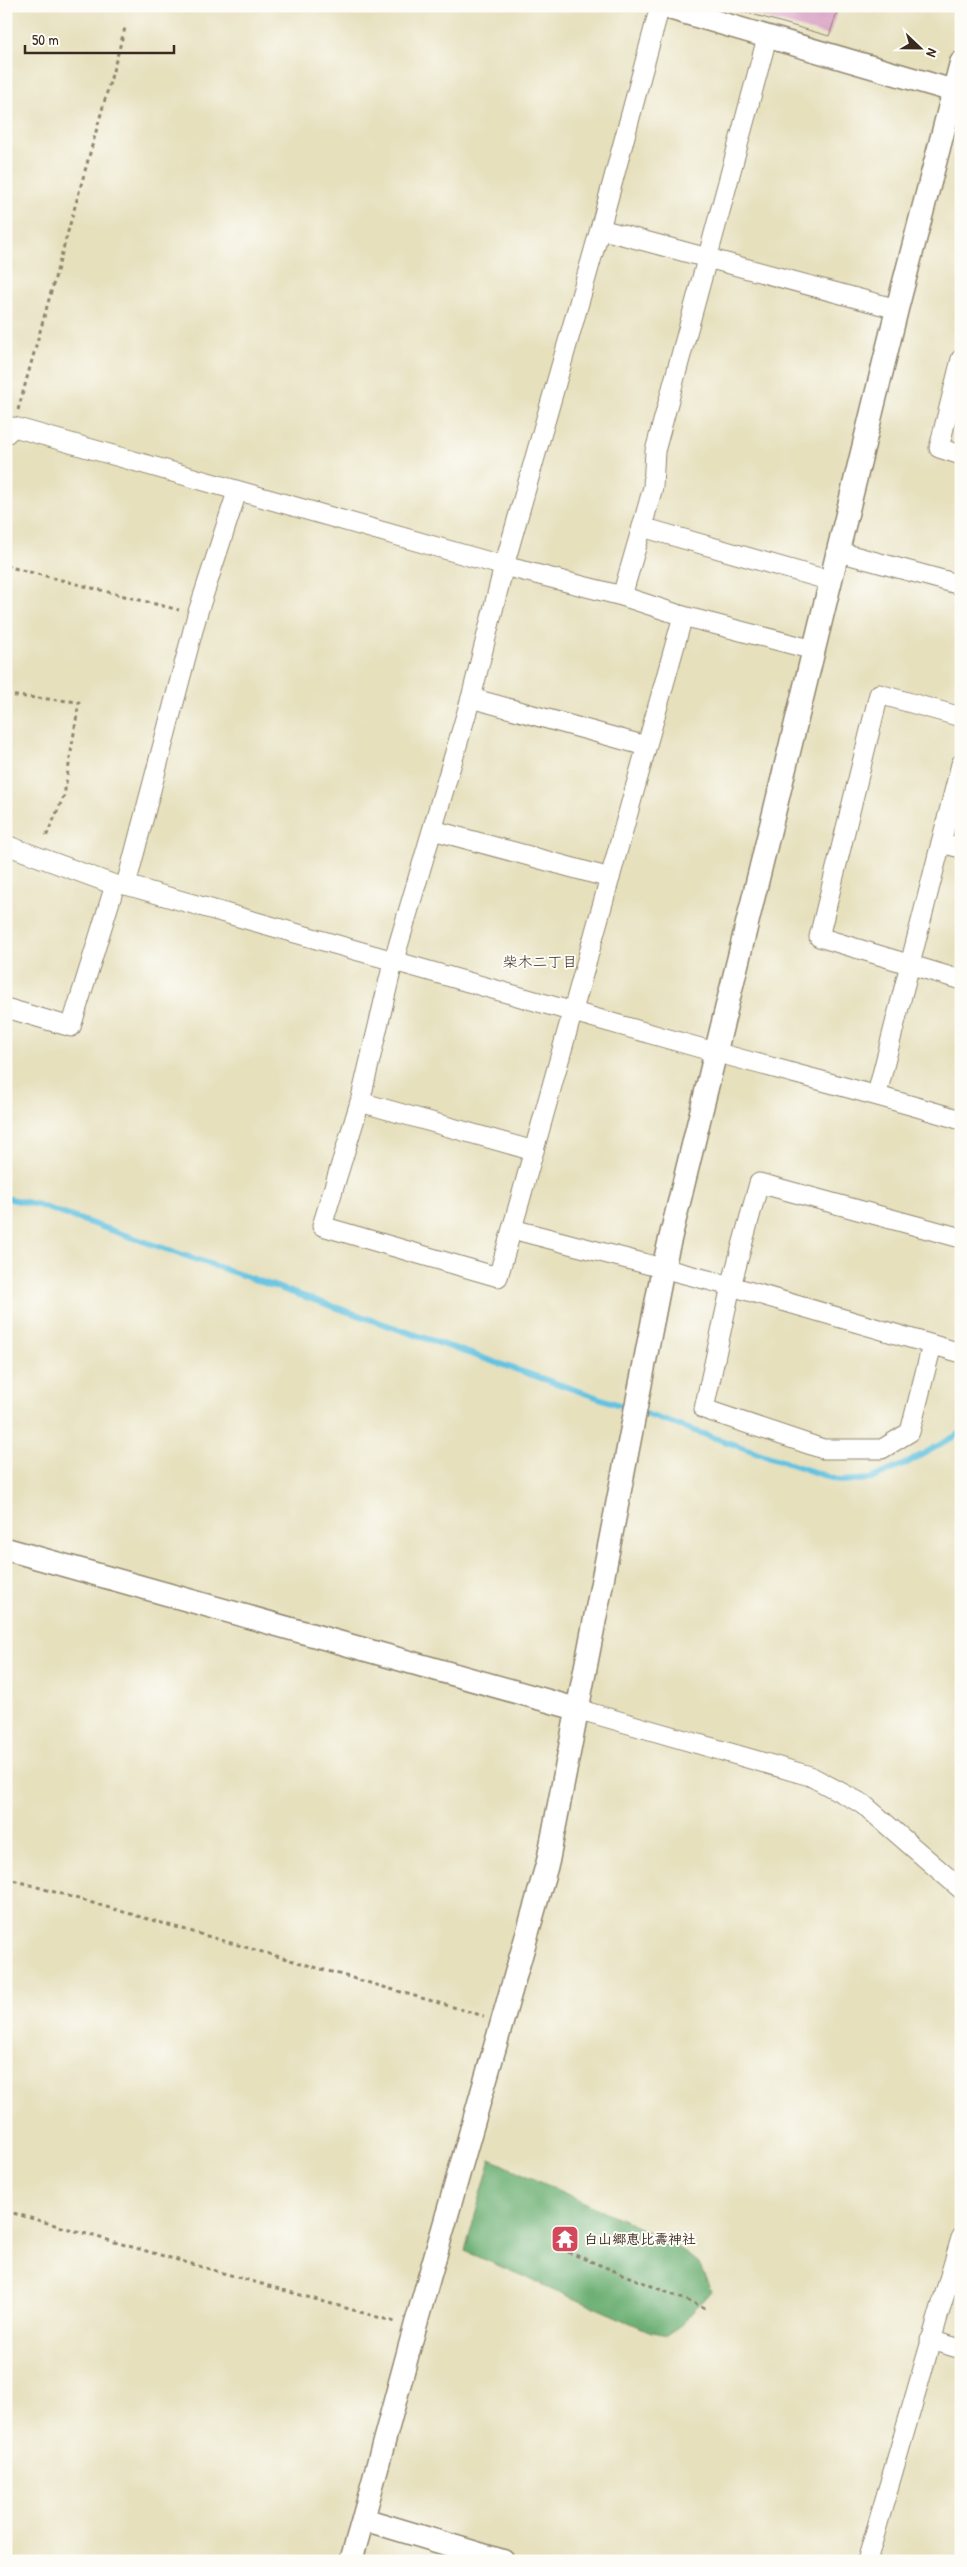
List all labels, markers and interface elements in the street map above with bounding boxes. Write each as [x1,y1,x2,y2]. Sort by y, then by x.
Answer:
scale bar [25,22,174,54]
north arrow [894,22,944,72]
text: 50 m [32,29,59,50]
text: N [922,46,943,61]
district label: 柴木二丁目 [502,951,578,972]
temple icon: 白山郷恵比壽神社 [550,2224,580,2254]
place label: 白山郷恵比壽神社 [584,2229,696,2248]

